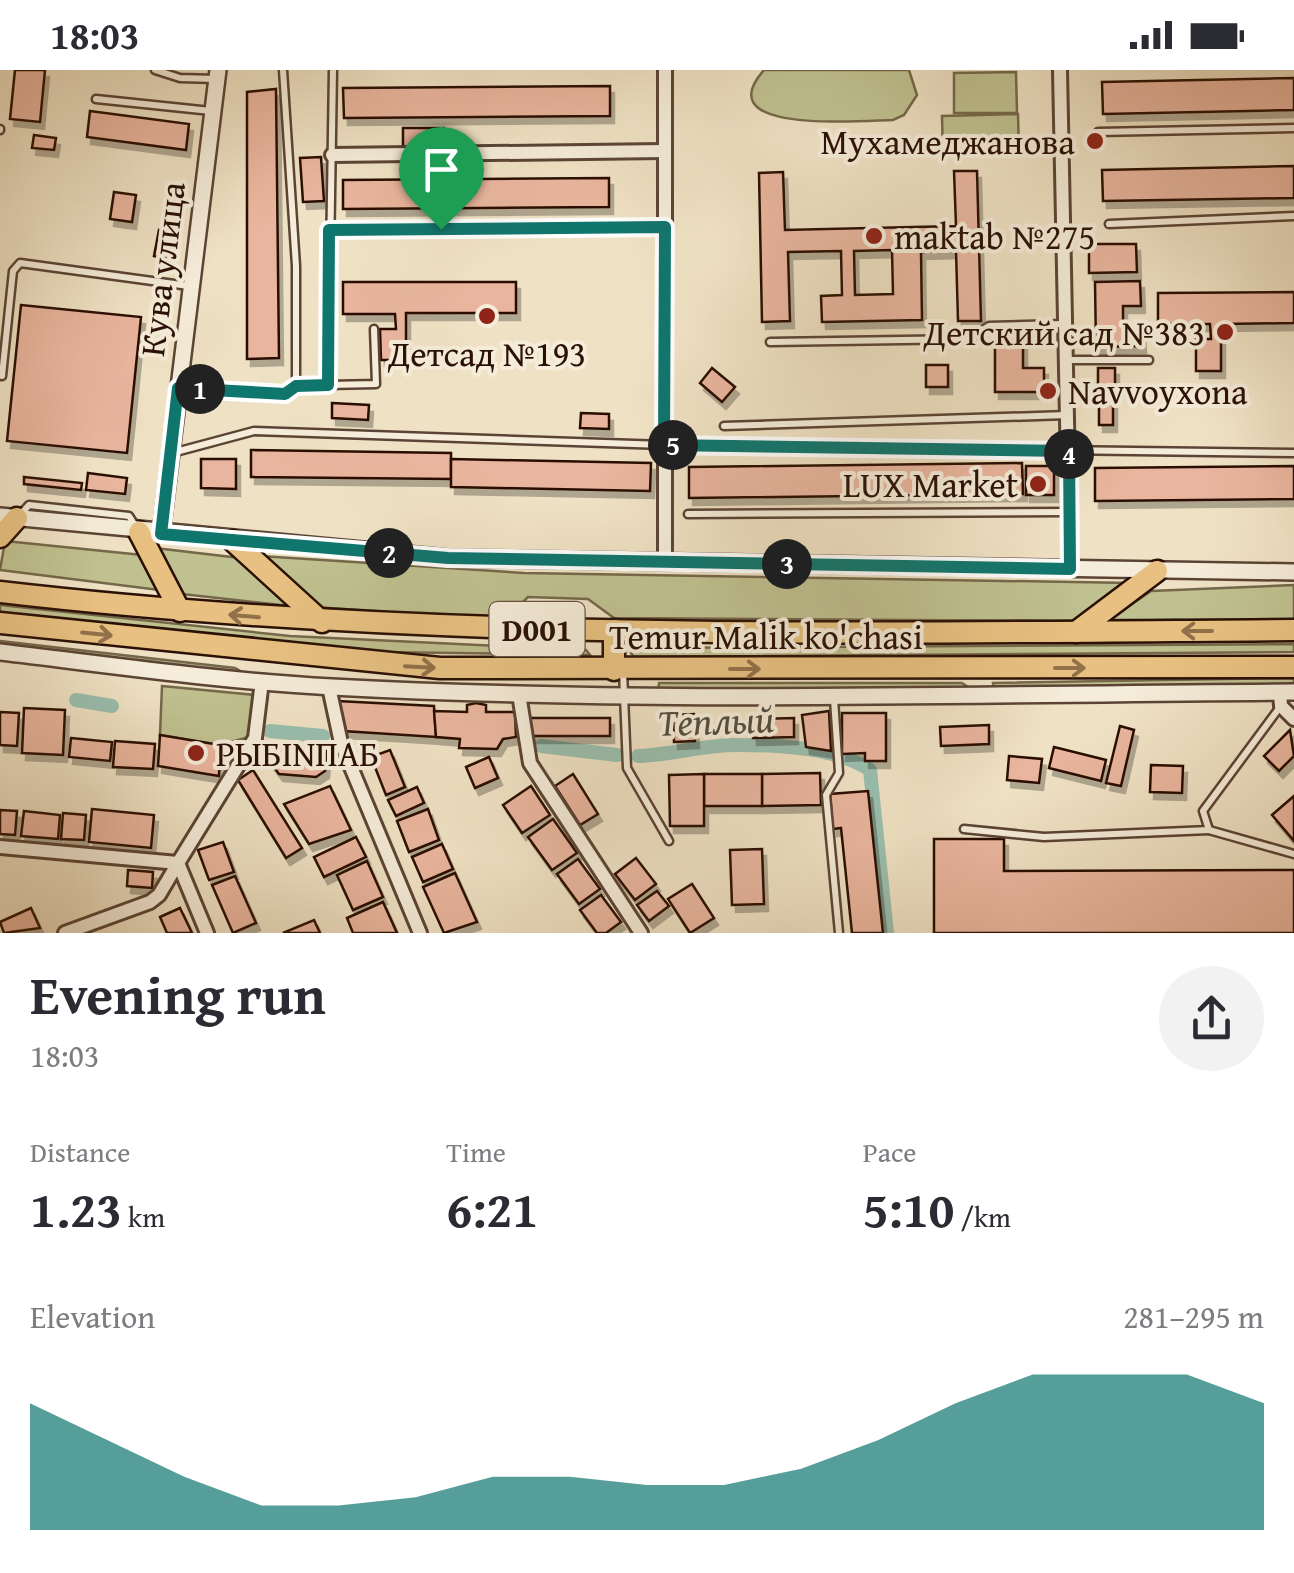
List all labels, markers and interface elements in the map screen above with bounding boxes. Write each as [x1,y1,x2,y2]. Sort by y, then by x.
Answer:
text: 18:03 [50,7,140,63]
place label: Мухамеджанова [821,116,1075,167]
pin [399,127,484,230]
marker: Мухамеджанова [1084,130,1106,152]
icon: arrive [414,142,469,197]
street label: Кува улица [126,179,198,359]
place label: maktab №275 [894,211,1095,262]
marker: maktab №275 [863,225,885,247]
marker: Детсад №193 [476,305,498,327]
place label: Детский сад №383 [923,307,1205,358]
marker: Детский сад №383 [1214,321,1236,343]
place label: Детсад №193 [387,328,586,379]
pin: 1 [175,364,225,414]
place label: Navvoyxona [1068,366,1248,417]
text: 1 [193,368,207,409]
marker: Navvoyxona [1037,380,1059,402]
pin: 5 [648,420,698,470]
text: 5 [666,424,680,465]
pin: 4 [1044,429,1094,479]
text: 4 [1062,433,1076,474]
place label: LUX Market [843,459,1018,510]
marker: LUX Market [1027,473,1049,495]
pin: 2 [364,528,414,578]
text: 2 [382,532,396,573]
pin: 3 [762,539,812,589]
text: 3 [780,543,794,584]
road number: D001 [490,602,584,656]
one-way arrow [228,606,260,625]
street label: Temur Malik ko'chasi [609,611,923,662]
one-way arrow [1181,622,1214,640]
one-way arrow [80,625,113,644]
one-way arrow [404,658,436,677]
one-way arrow [1054,658,1086,678]
one-way arrow [728,660,761,678]
water label: Теплый [657,690,775,750]
place label: РЫБINПАБ [216,728,379,779]
marker: РЫБINПАБ [185,742,207,764]
text: Evening run [30,954,326,1034]
button: share [1159,966,1264,1071]
text: 18:03 [30,1032,99,1079]
text: Distance [30,1131,130,1172]
text: Time [446,1131,506,1172]
text: Pace [863,1131,917,1172]
text: 1.23 [30,1172,122,1245]
text: 6:21 [446,1172,538,1245]
text: 5:10 [863,1172,955,1245]
text: km [122,1196,165,1237]
text: /km [955,1196,1011,1237]
text: Elevation [30,1293,155,1340]
text: 281–295 m [1123,1293,1264,1340]

